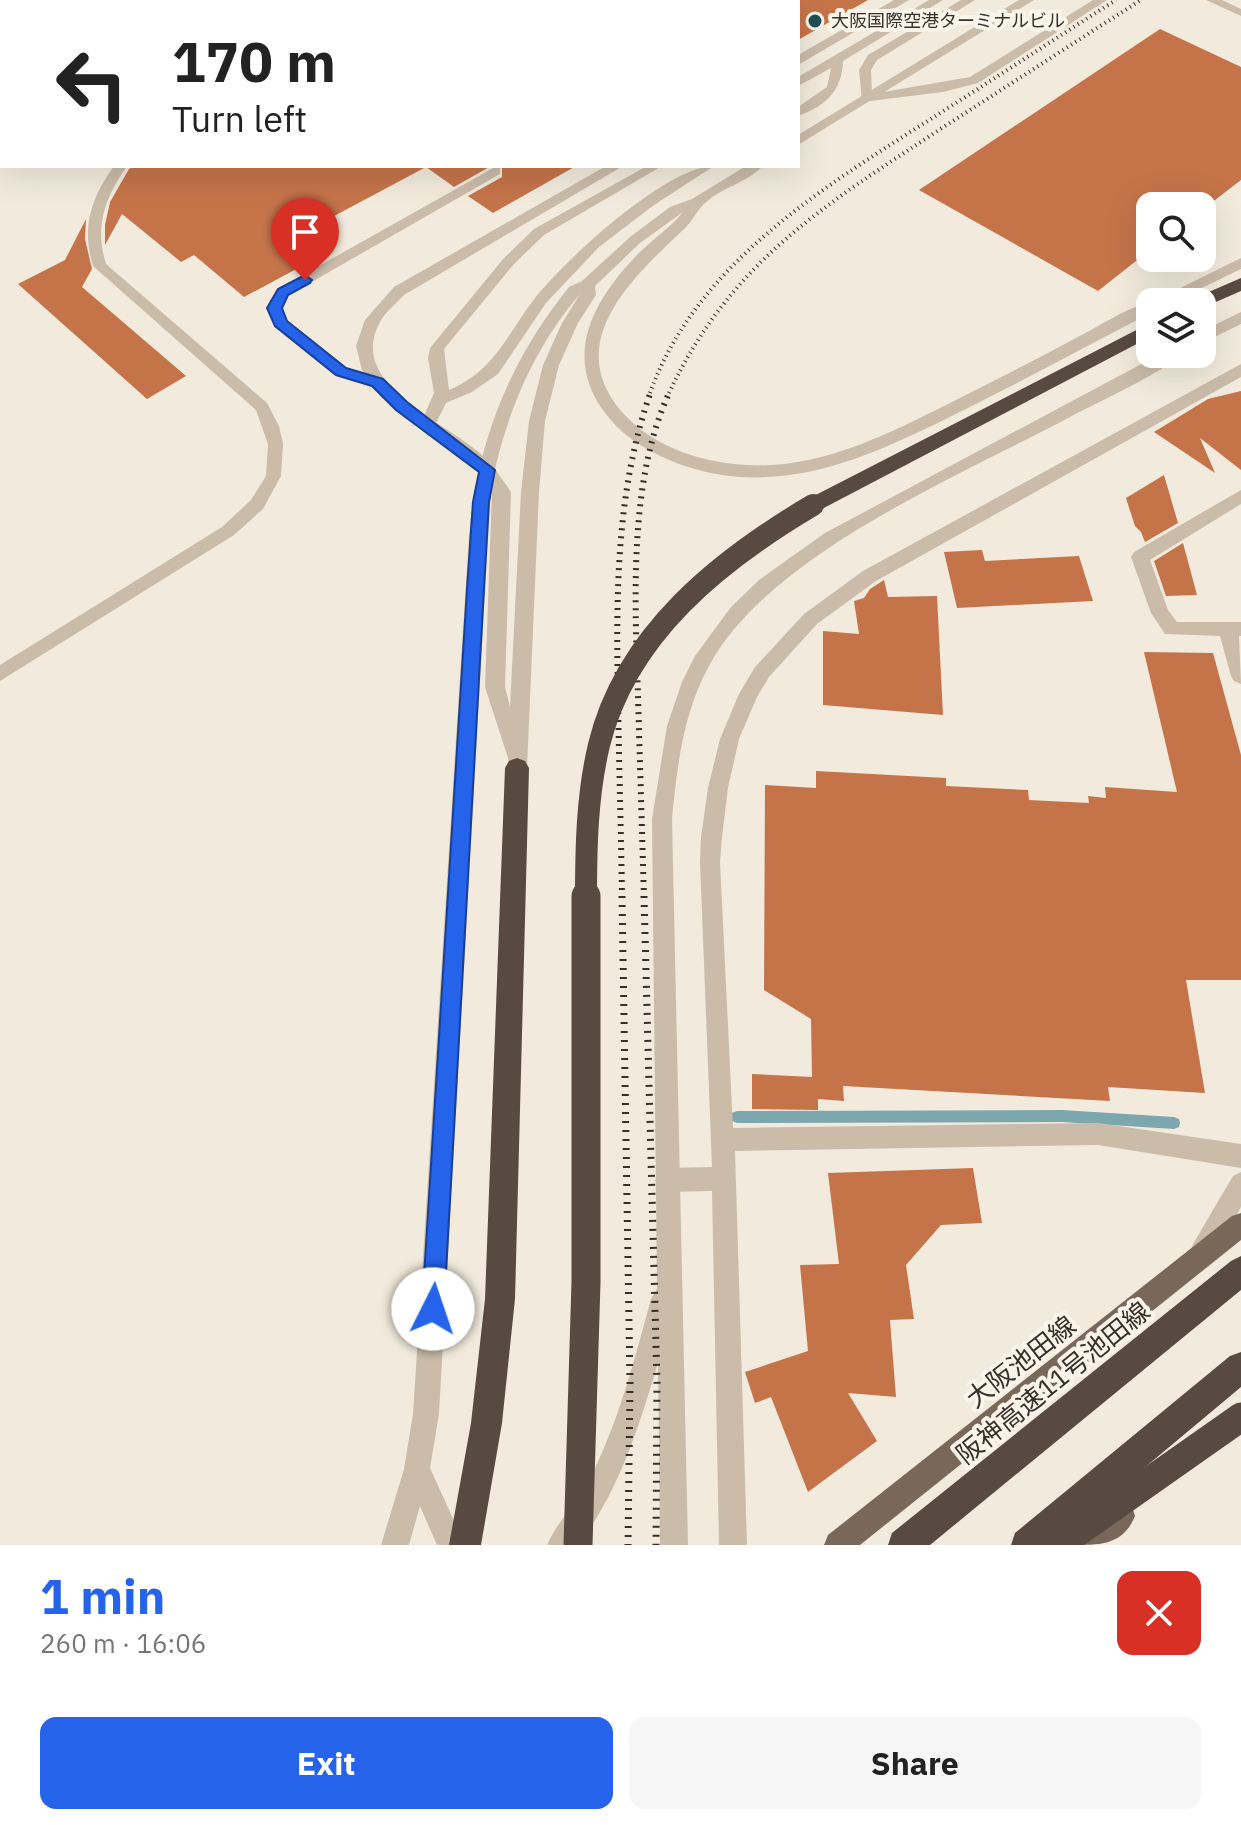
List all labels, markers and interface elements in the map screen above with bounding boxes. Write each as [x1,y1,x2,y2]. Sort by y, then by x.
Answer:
place label: 大阪国際空港ターミナルビル [831,9,1065,32]
marker: 大阪国際空港ターミナルビル [806,12,824,30]
text: 170 m [172,25,336,97]
icon: left [40,32,144,136]
text: Turn left [172,95,307,142]
map controls [1136,192,1216,368]
button: search [1136,192,1216,272]
pin [271,198,339,280]
icon: arrive [283,210,327,254]
button: layers [1136,288,1216,368]
position arrow [391,1267,475,1351]
street label: 阪神高速11号池田線 [949,1294,1156,1471]
street label: 大阪池田線 [959,1308,1082,1415]
text: 1 min [40,1565,165,1627]
button: close [1117,1571,1201,1655]
text: 260 m · 16:06 [40,1626,206,1660]
button: Exit [40,1717,613,1809]
button: Share [629,1717,1201,1809]

